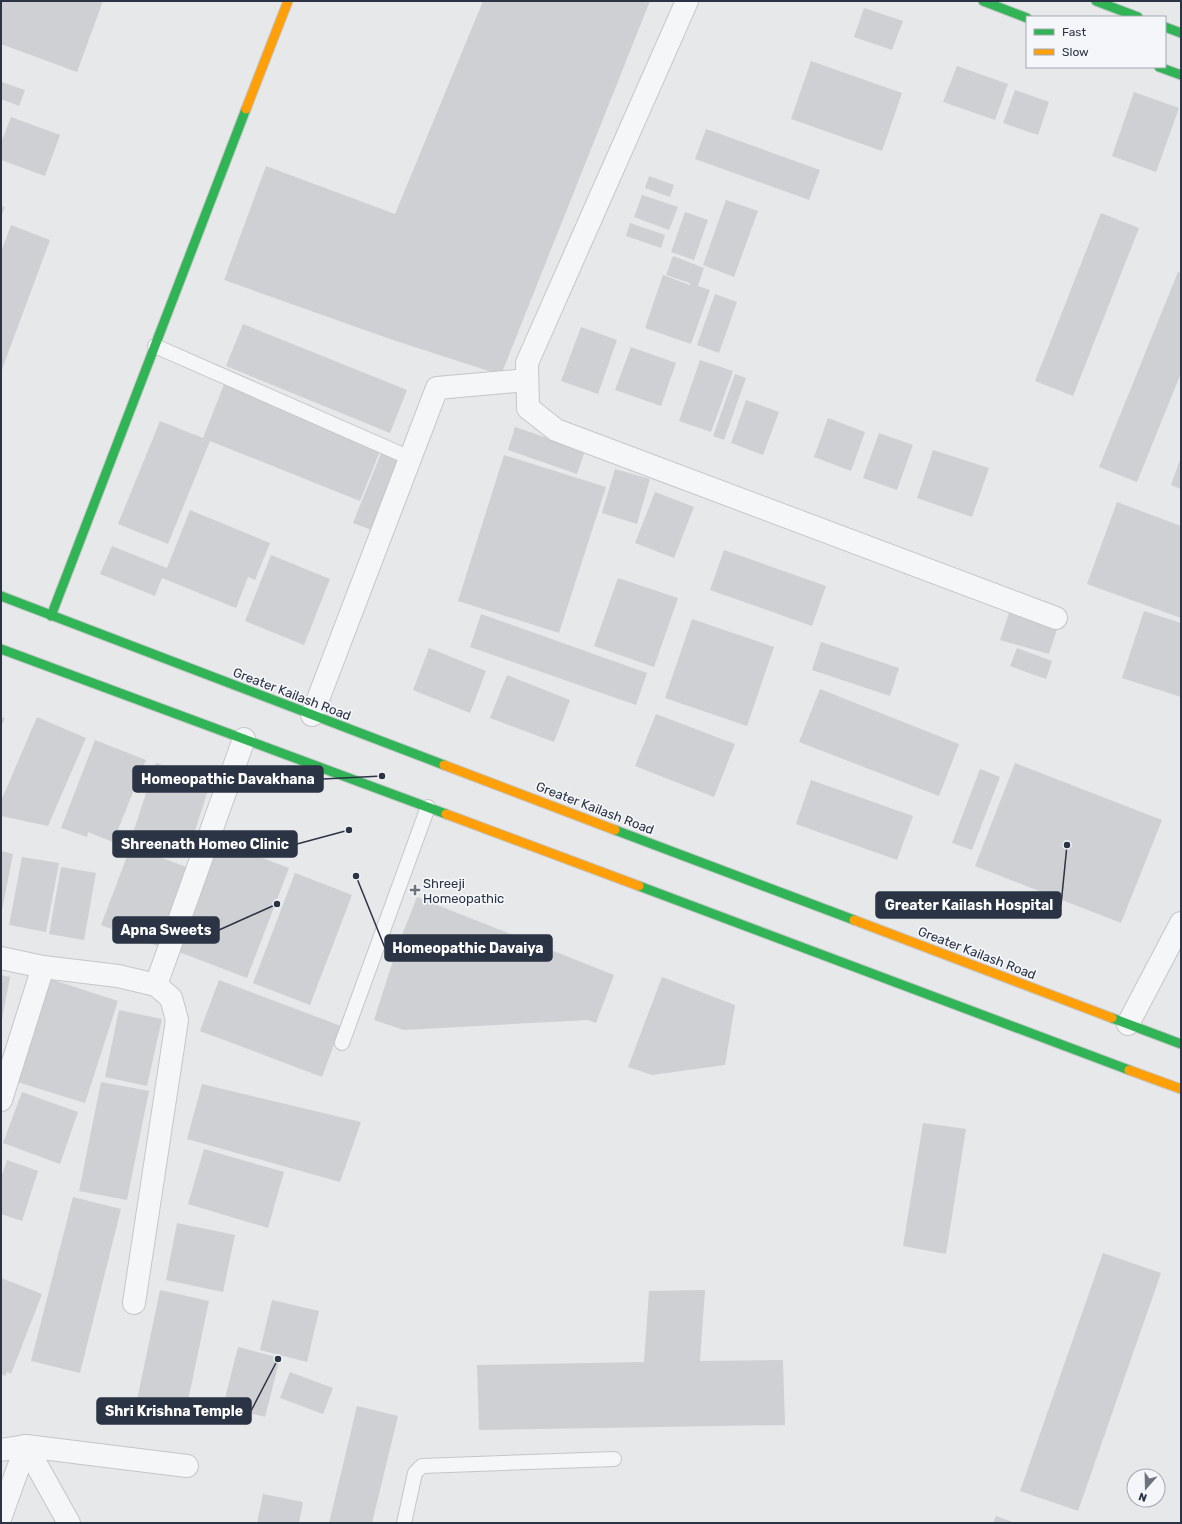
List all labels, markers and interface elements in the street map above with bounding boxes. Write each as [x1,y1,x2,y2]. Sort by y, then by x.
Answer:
legend [1026,16,1166,68]
text: Fast [1062,25,1086,39]
text: Slow [1062,45,1089,59]
street label: Greater Kailash Road [231,665,353,723]
callout: Homeopathic Davakhana [133,766,323,792]
text: Homeopathic Davakhana [141,771,315,788]
street label: Greater Kailash Road [534,779,656,837]
callout: Shreenath Homeo Clinic [113,831,297,857]
text: Shreenath Homeo Clinic [121,836,289,853]
place label: Shreeji Homeopathic [423,876,504,906]
marker: Shreeji Homeopathic [410,885,420,895]
callout: Greater Kailash Hospital [876,892,1061,918]
text: Greater Kailash Hospital [885,897,1053,914]
callout: Apna Sweets [113,917,219,943]
text: Apna Sweets [121,922,212,939]
street label: Greater Kailash Road [916,924,1038,982]
callout: Homeopathic Davaiya [385,935,552,961]
text: Homeopathic Davaiya [392,940,544,957]
callout: Shri Krishna Temple [97,1398,251,1424]
text: Shri Krishna Temple [105,1403,243,1420]
north arrow [1126,1468,1166,1508]
text: N [1137,1489,1149,1504]

